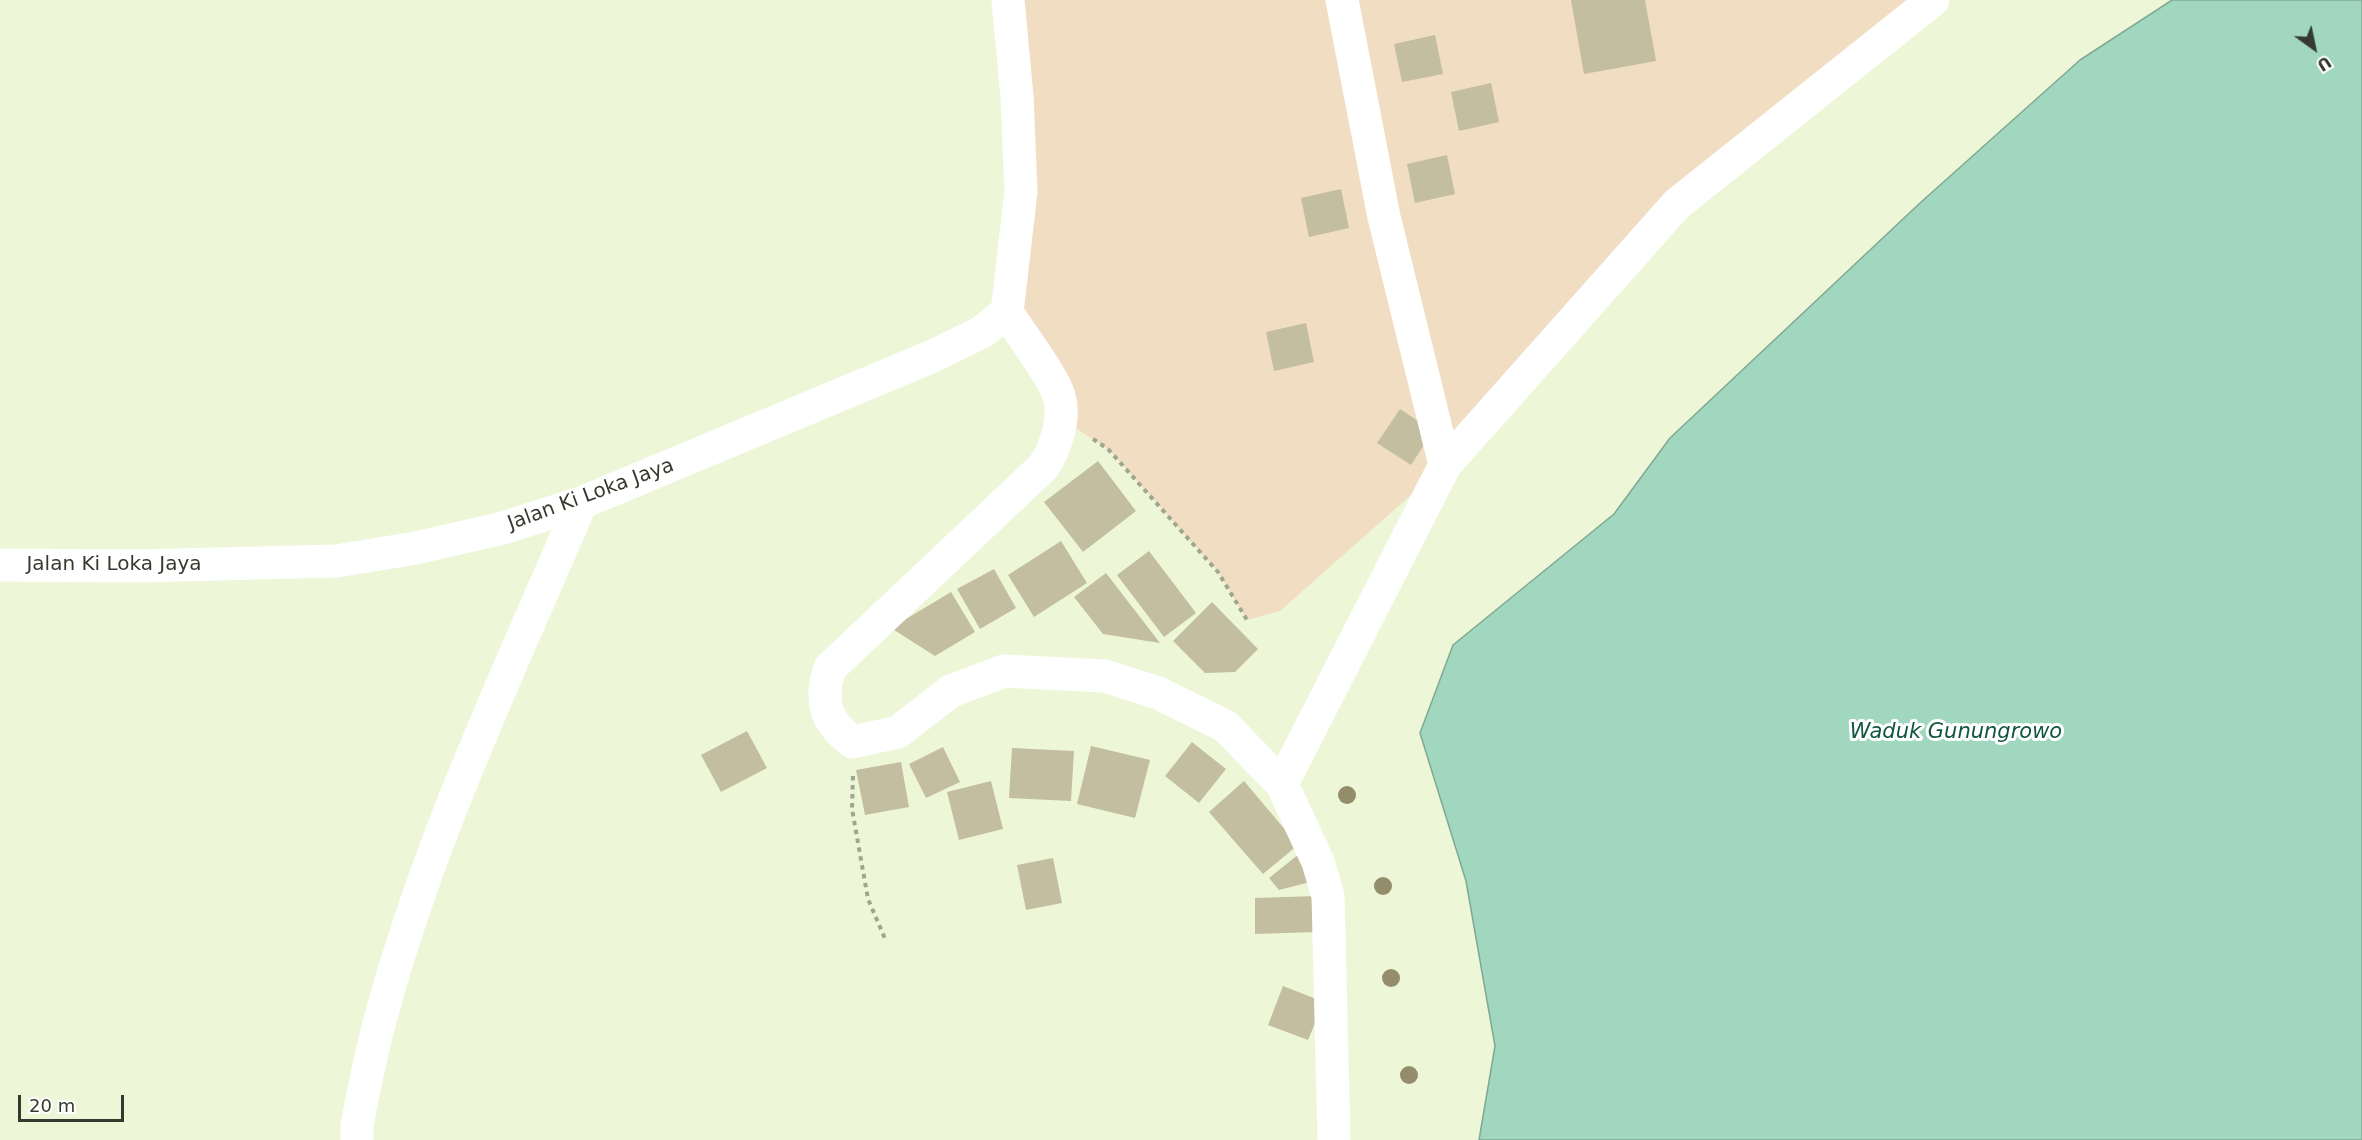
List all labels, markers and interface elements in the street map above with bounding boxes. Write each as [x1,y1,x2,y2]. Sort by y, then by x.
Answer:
north arrow [2284,18,2344,78]
text: U [2313,52,2335,75]
street label: Jalan Ki Loka Jaya [505,454,677,536]
street label: Jalan Ki Loka Jaya [26,553,202,577]
water label: Waduk Gunungrowo [1850,720,2062,746]
scale bar [21,1083,128,1121]
text: 20 m [29,1095,75,1116]

